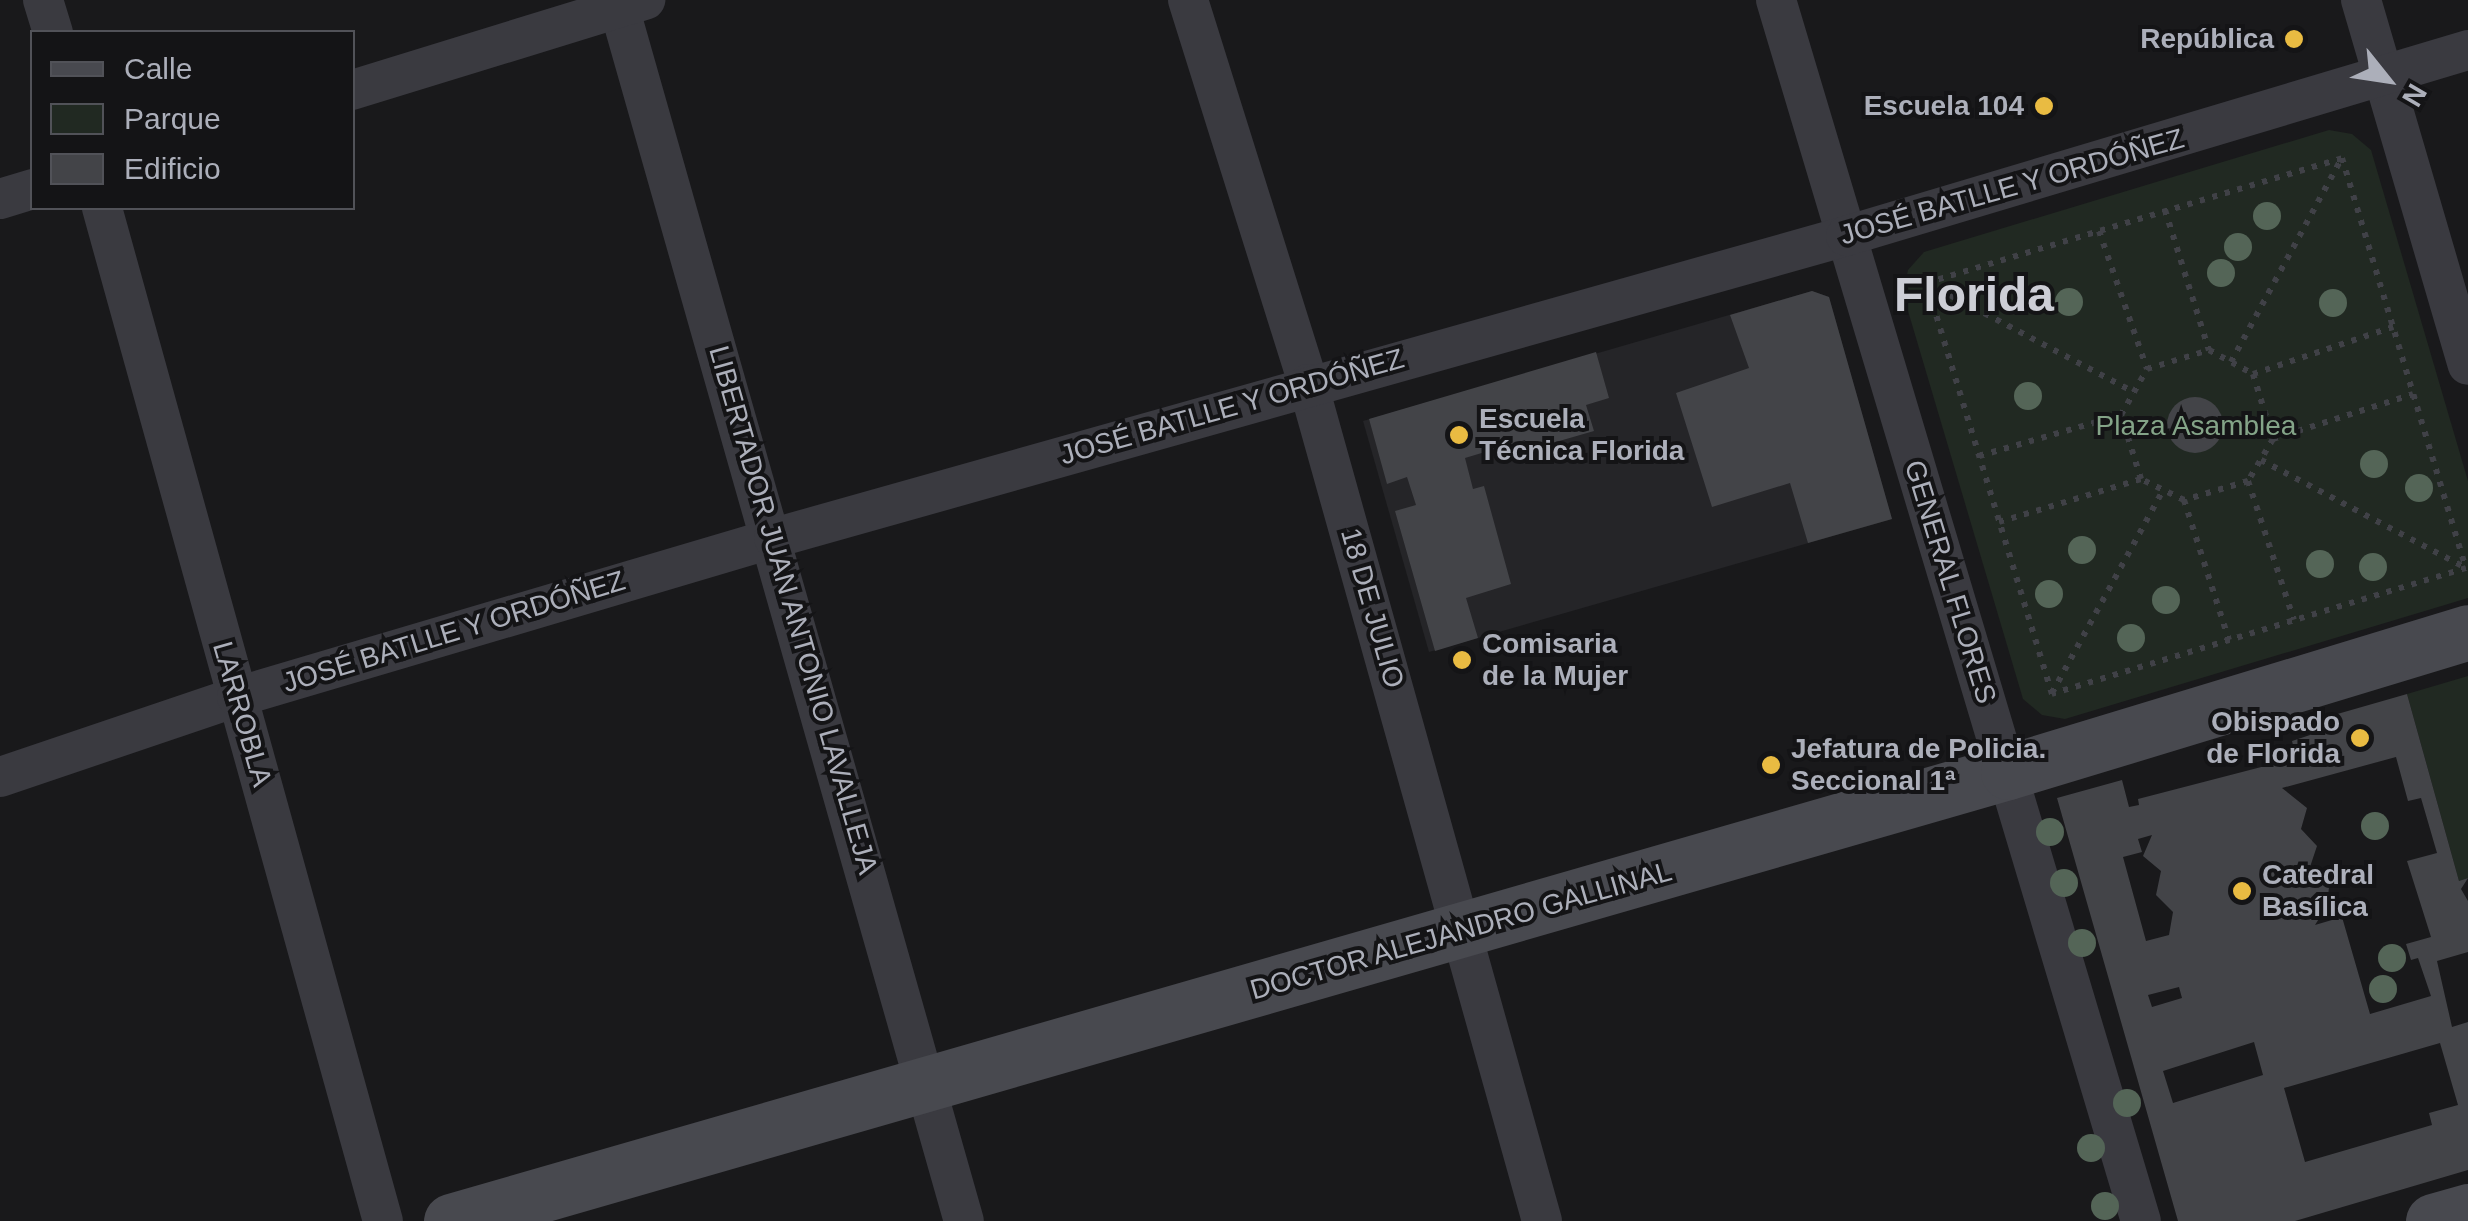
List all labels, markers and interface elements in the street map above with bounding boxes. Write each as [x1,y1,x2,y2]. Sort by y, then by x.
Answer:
place label: República [2140,22,2274,56]
marker: República [2283,28,2305,50]
legend [30,30,355,210]
north arrow [2338,30,2438,130]
text: Calle [124,52,192,85]
text: N [2396,79,2433,112]
place label: Escuela 104 [1864,89,2024,123]
marker: Escuela 104 [2033,95,2055,117]
text: Parque [124,102,221,135]
street label: JOSÉ BATLLE Y ORDÓÑEZ [1836,122,2188,252]
text: Edificio [124,152,221,185]
district label: Florida [1894,266,2054,324]
street label: LIBERTADOR JUAN ANTONIO LAVALLEJA [701,341,885,879]
street label: JOSÉ BATLLE Y ORDÓÑEZ [1056,342,1408,472]
place label: Escuela Técnica Florida [1479,402,1684,468]
park label: Plaza Asamblea [2095,409,2297,443]
marker: Escuela Técnica Florida [1448,424,1470,446]
street label: GENERAL FLORES [1897,456,2003,708]
street label: 18 DE JULIO [1333,524,1411,692]
street label: JOSÉ BATLLE Y ORDÓÑEZ [278,564,630,700]
place label: Comisaria de la Mujer [1482,627,1628,693]
street label: LARROBLA [205,638,279,790]
marker: Comisaria de la Mujer [1451,649,1473,671]
place label: Obispado de Florida [2206,705,2340,771]
marker: Obispado de Florida [2349,727,2371,749]
place label: Jefatura de Policia. Seccional 1ª [1791,732,2046,798]
marker: Jefatura de Policia. Seccional 1ª [1760,754,1782,776]
street label: DOCTOR ALEJANDRO GALLINAL [1246,854,1676,1008]
place label: Catedral Basílica [2262,858,2374,924]
marker: Catedral Basílica [2231,880,2253,902]

